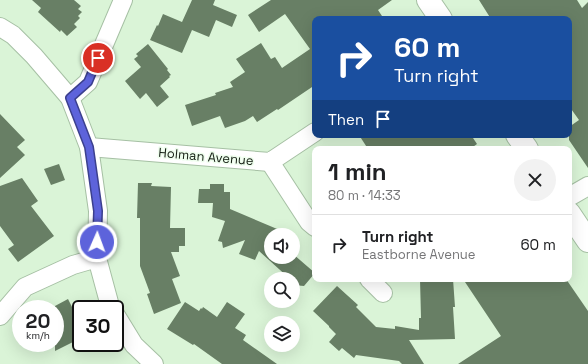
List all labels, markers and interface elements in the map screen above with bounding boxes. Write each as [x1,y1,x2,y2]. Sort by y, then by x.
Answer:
text: 60 m [394,29,460,65]
icon: right [328,32,380,84]
pin [81,41,115,75]
icon: arrive [87,47,109,69]
text: Turn right [394,64,478,87]
icon: arrive [372,108,394,130]
text: Then [328,110,364,129]
street label: Holman Avenue [158,144,254,169]
text: 1 min [328,156,387,187]
button: close [514,159,556,201]
text: 80 m · 14:33 [328,187,401,204]
position arrow [76,221,118,263]
text: Turn right [362,227,433,246]
map controls [264,228,300,352]
button: sound [264,228,300,264]
icon: right [328,234,350,256]
text: 60 m [520,235,556,254]
text: Eastborne Avenue [362,246,475,263]
button: search [264,272,300,308]
speed limit sign: 30 [72,300,124,352]
text: 20 [26,308,50,334]
button: layers [264,316,300,352]
text: km/h [26,329,50,342]

